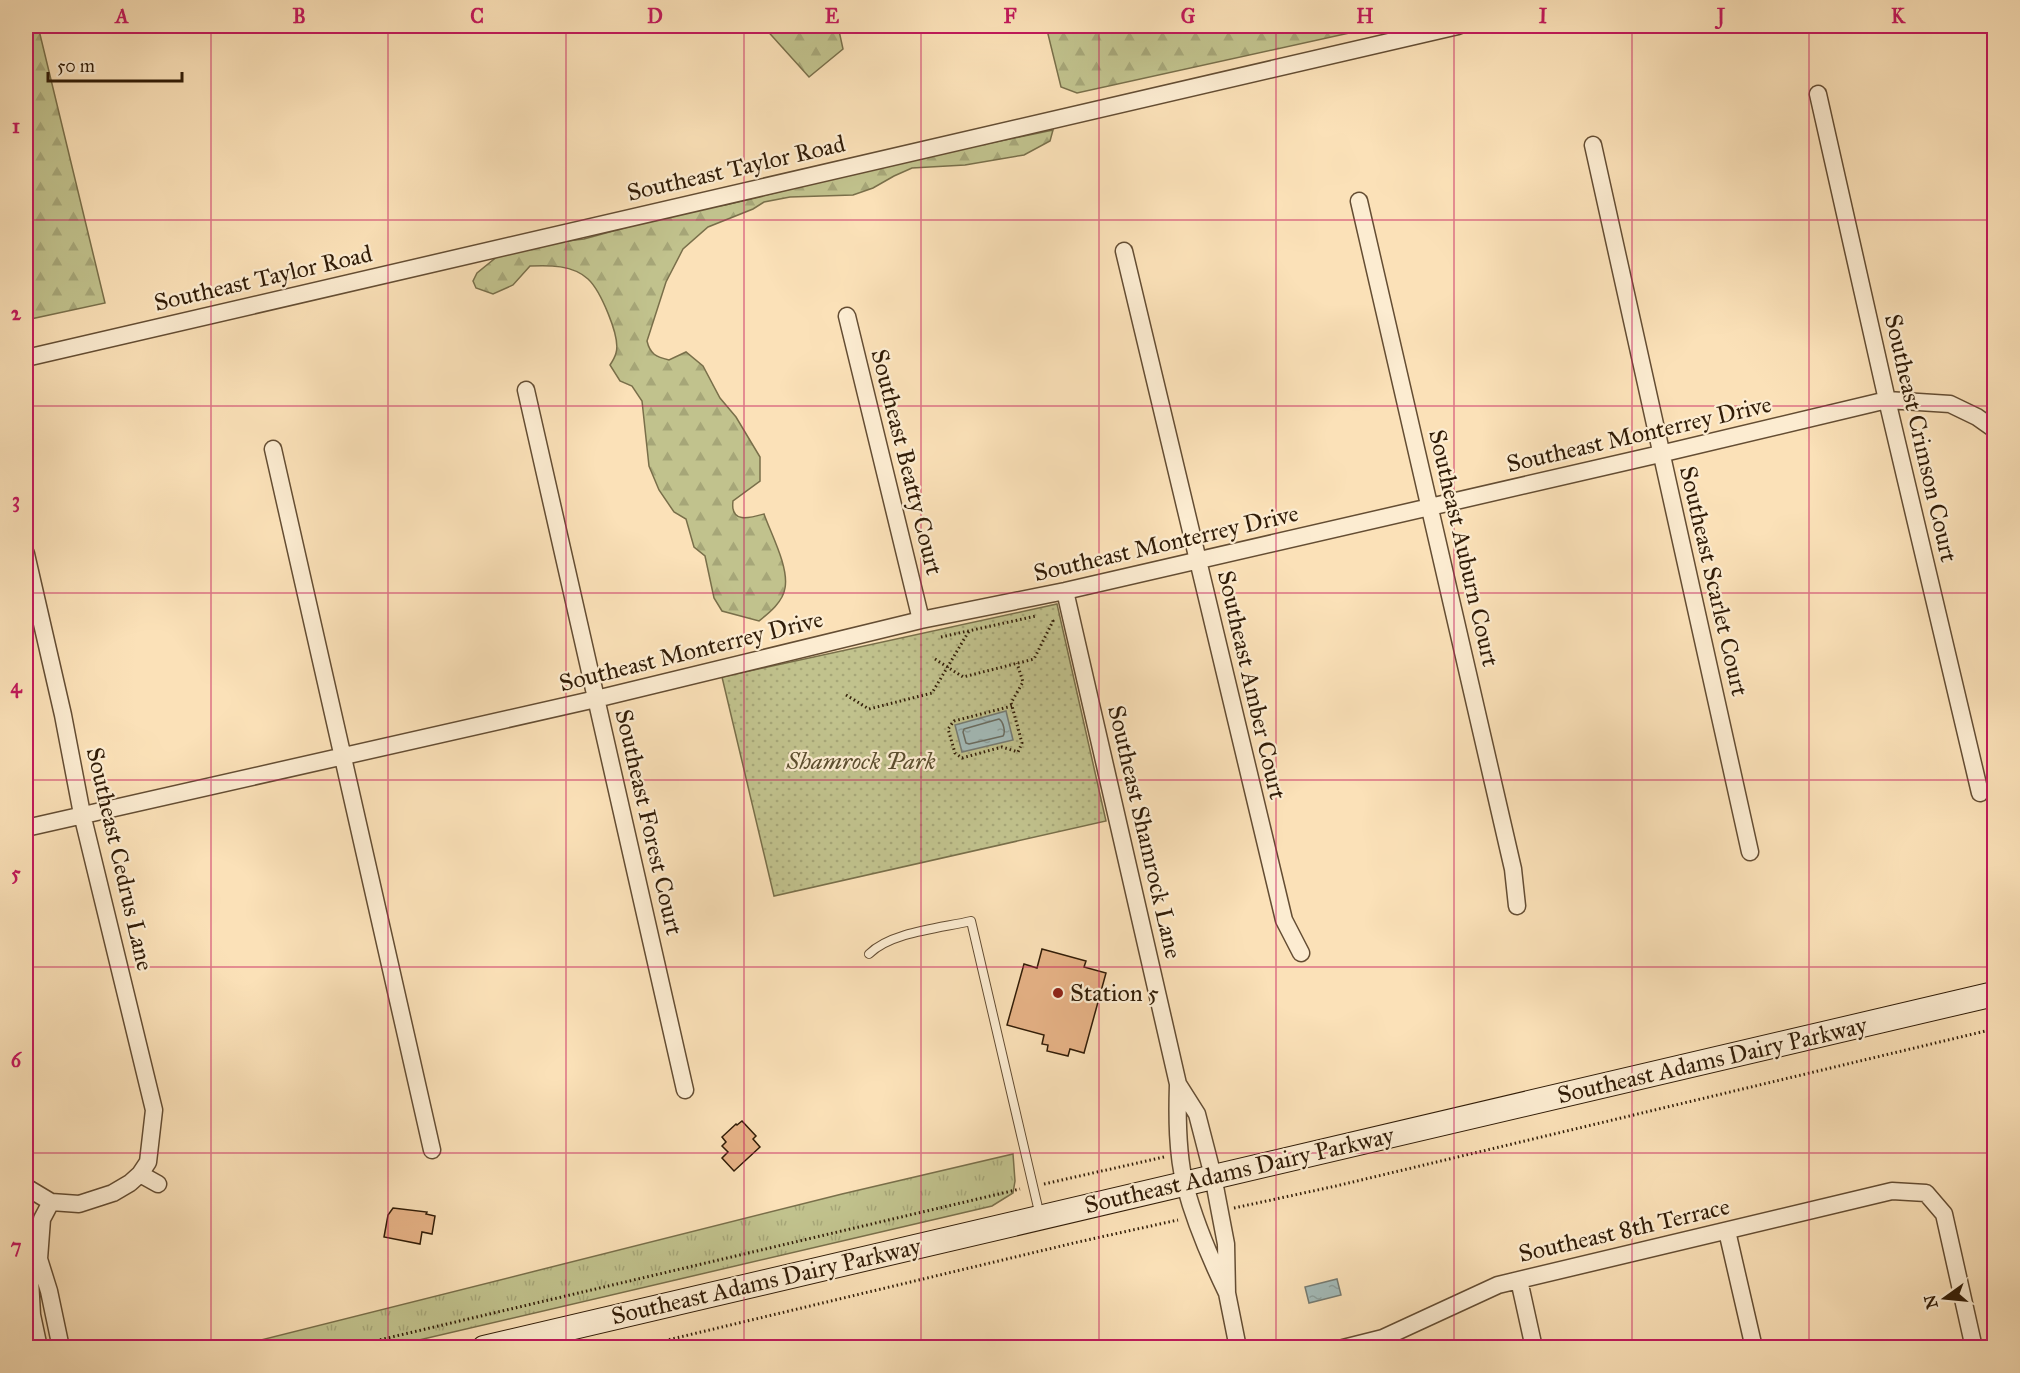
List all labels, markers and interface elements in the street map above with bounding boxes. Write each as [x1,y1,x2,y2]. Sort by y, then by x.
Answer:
text: A [113,4,129,28]
text: B [292,4,306,28]
text: C [470,4,484,28]
text: D [647,4,663,28]
text: E [825,4,840,28]
text: F [1003,4,1017,28]
text: G [1181,4,1196,28]
text: H [1356,4,1374,28]
text: I [1539,4,1548,28]
text: J [1714,4,1726,30]
text: K [1891,4,1906,28]
scale bar [48,45,182,83]
text: 50 m [57,55,95,77]
text: 1 [12,114,20,138]
street label: Southeast Taylor Road [624,128,848,208]
street label: Southeast Taylor Road [151,238,375,318]
text: 2 [11,301,22,325]
street label: Southeast Crimson Court [1878,311,1964,565]
street label: Southeast Beatty Court [864,346,950,578]
street label: Southeast Monterrey Drive [1504,389,1774,479]
street label: Southeast Auburn Court [1422,427,1506,670]
street label: Southeast Scarlet Court [1673,463,1755,699]
text: 3 [12,488,20,513]
street label: Southeast Monterrey Drive [1031,498,1301,588]
street label: Southeast Amber Court [1211,568,1293,803]
street label: Southeast Monterrey Drive [556,604,826,698]
text: 4 [10,674,22,699]
street label: Southeast Shamrock Lane [1101,702,1189,962]
street label: Southeast Forest Court [608,706,690,938]
street label: Southeast Cedrus Lane [80,744,160,974]
park label: Shamrock Park [785,746,936,776]
text: 5 [11,861,21,885]
place label: Station 5 [1070,978,1159,1008]
marker: Station 5 [1051,986,1065,1000]
street label: Southeast Adams Dairy Parkway [1554,1010,1870,1110]
text: 6 [11,1048,23,1072]
street label: Southeast Adams Dairy Parkway [1081,1120,1397,1220]
street label: Southeast 8th Terrace [1516,1191,1732,1269]
street label: Southeast Adams Dairy Parkway [608,1231,924,1331]
text: 7 [11,1234,22,1258]
north arrow [1915,1268,1975,1328]
text: N [1920,1292,1942,1311]

